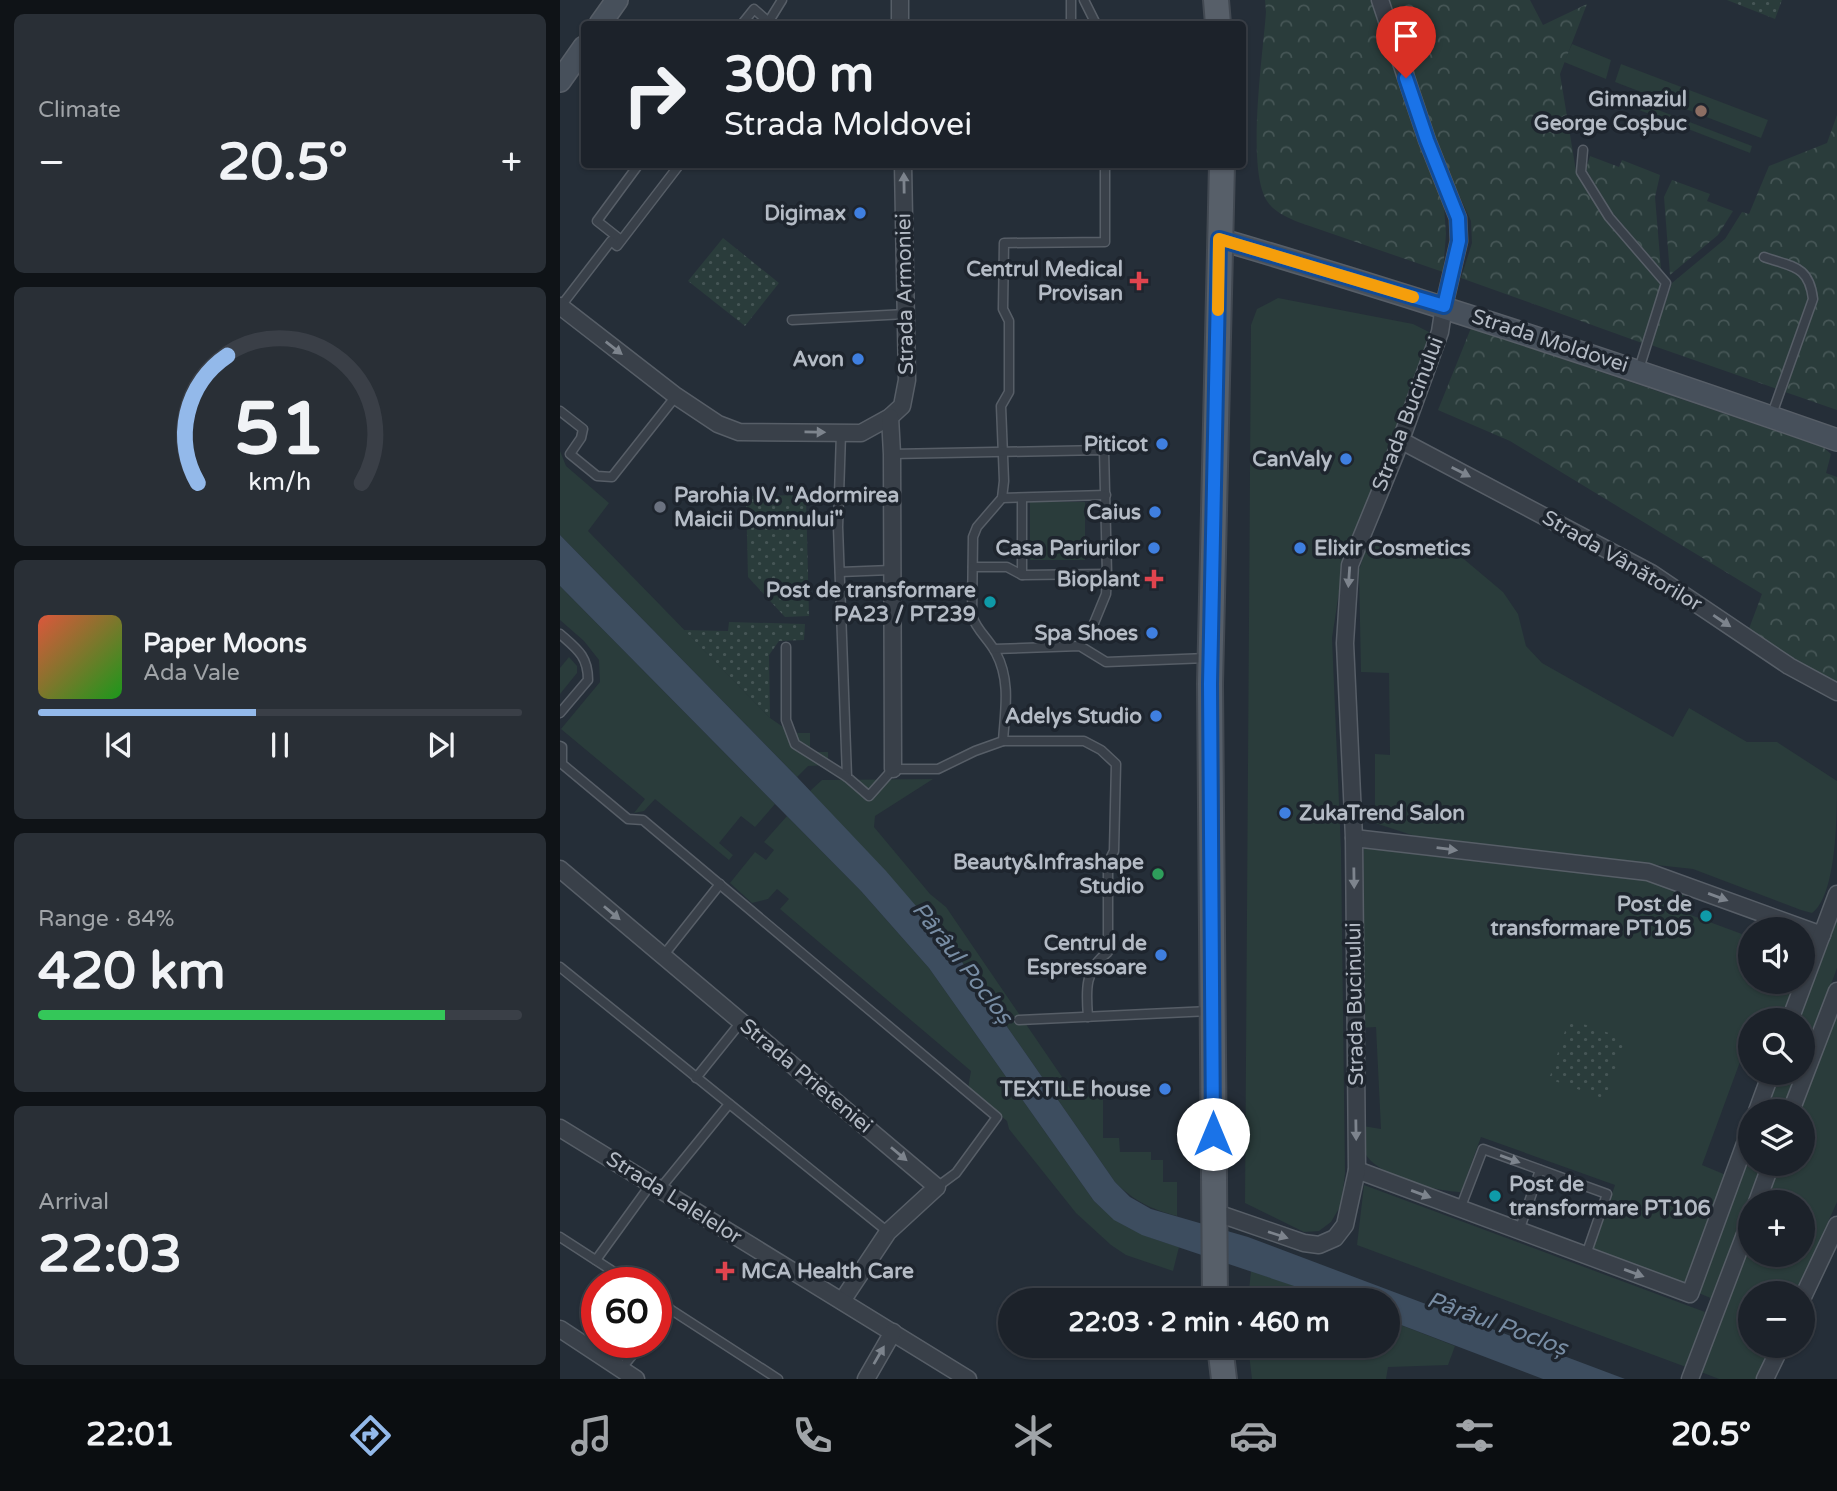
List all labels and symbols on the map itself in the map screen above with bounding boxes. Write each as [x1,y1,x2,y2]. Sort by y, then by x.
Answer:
pin [1376,6,1436,78]
place label: Gimnaziul George Coșbuc [1534,87,1687,136]
marker: Gimnaziul George Coșbuc [1693,103,1709,119]
one-way arrow [898,172,909,194]
place label: Digimax [764,201,846,226]
marker: Digimax [852,205,868,221]
street label: Strada Armoniei [891,213,919,375]
place label: Centrul Medical Provisan [966,257,1123,306]
marker: Centrul Medical Provisan [1129,271,1149,291]
street label: Strada Moldovei [1469,304,1631,378]
street label: Strada Bucinului [1367,333,1449,495]
one-way arrow [605,340,623,354]
place label: Avon [793,347,844,372]
marker: Avon [850,351,866,367]
one-way arrow [804,426,826,438]
place label: Piticot [1084,432,1148,457]
marker: Piticot [1154,436,1170,452]
place label: CanValy [1252,447,1333,472]
marker: CanValy [1338,451,1354,467]
one-way arrow [1451,466,1471,477]
place label: Parohia IV. "Adormirea Maicii Domnului" [674,483,899,532]
marker: Parohia IV. "Adormirea Maicii Domnului" [652,499,668,515]
place label: Caius [1087,500,1141,525]
marker: Caius [1147,504,1163,520]
street label: Strada Vânătorilor [1538,505,1706,617]
place label: Casa Pariurilor [996,536,1141,561]
place label: Elixir Cosmetics [1314,536,1471,561]
marker: Casa Pariurilor [1146,540,1162,556]
marker: Elixir Cosmetics [1292,540,1308,556]
place label: Bioplant [1057,567,1140,592]
one-way arrow [1343,567,1354,589]
marker: Bioplant [1146,571,1162,587]
place label: Post de transformare PA23 / PT239 [766,578,976,627]
marker: Post de transformare PA23 / PT239 [982,594,998,610]
one-way arrow [1713,614,1731,628]
place label: Spa Shoes [1034,621,1138,646]
marker: Spa Shoes [1144,625,1160,641]
place label: Adelys Studio [1005,704,1142,729]
marker: Adelys Studio [1148,708,1164,724]
place label: ZukaTrend Salon [1299,801,1465,826]
marker: ZukaTrend Salon [1277,805,1293,821]
one-way arrow [1436,843,1458,854]
place label: Beauty&Infrashape Studio [953,850,1144,899]
marker: Beauty&Infrashape Studio [1150,866,1166,882]
one-way arrow [1348,867,1360,889]
one-way arrow [1707,891,1728,902]
place label: Post de transformare PT105 [1490,892,1692,941]
water label: Pârâul Pocloș [906,896,1020,1031]
one-way arrow [603,905,621,921]
marker: Post de transformare PT105 [1698,908,1714,924]
street label: Strada Bucinului [1341,922,1369,1086]
place label: Centrul de Espressoare [1026,931,1147,980]
marker: Centrul de Espressoare [1153,947,1169,963]
street label: Strada Prieteniei [735,1013,877,1139]
place label: TEXTILE house [999,1077,1151,1102]
marker: TEXTILE house [1157,1081,1173,1097]
position arrow [1176,1097,1250,1171]
one-way arrow [1351,1119,1362,1141]
street label: Strada Lalelelor [602,1146,746,1250]
one-way arrow [890,1146,907,1161]
one-way arrow [1500,1154,1521,1165]
place label: Post de transformare PT106 [1509,1172,1711,1221]
marker: Post de transformare PT106 [1487,1188,1503,1204]
one-way arrow [1410,1189,1431,1200]
one-way arrow [1268,1230,1289,1241]
place label: MCA Health Care [741,1259,914,1284]
marker: MCA Health Care [715,1261,735,1281]
speed limit sign: 60 [581,1267,672,1358]
one-way arrow [1623,1268,1644,1279]
water label: Pârâul Pocloș [1423,1286,1573,1363]
one-way arrow [873,1346,886,1365]

